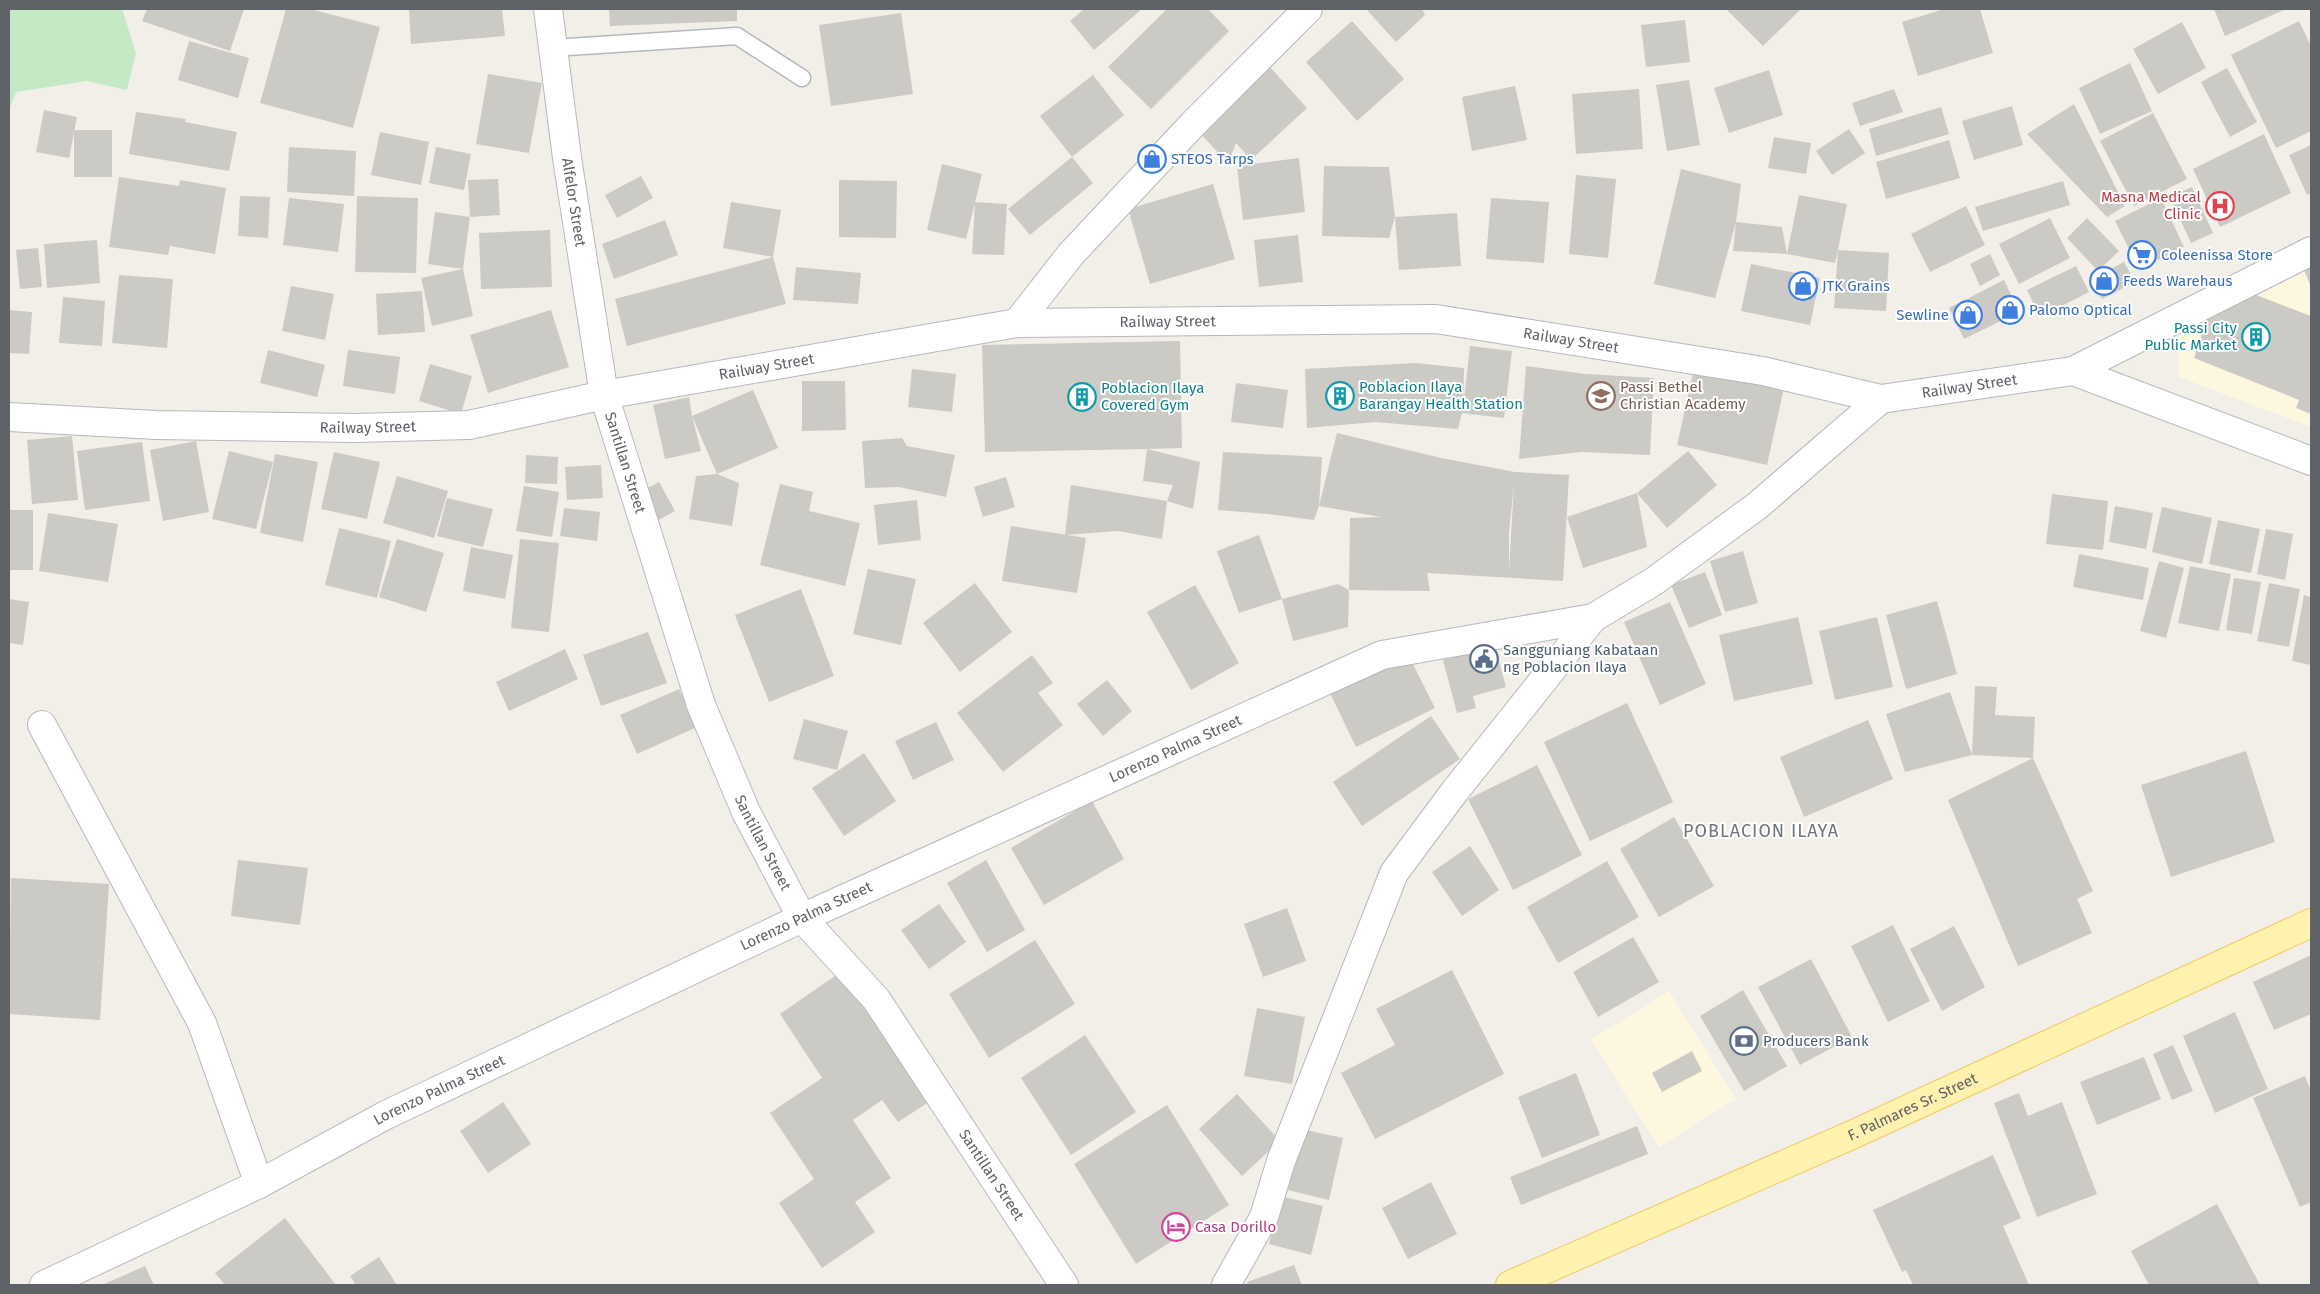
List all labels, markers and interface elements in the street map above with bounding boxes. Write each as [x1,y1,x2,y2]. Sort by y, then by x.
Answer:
shop icon: STEOS Tarps [1137,144,1167,174]
place label: STEOS Tarps [1171,150,1254,168]
street label: Alfelor Street [558,157,590,249]
place label: Masna Medical Clinic [2101,188,2202,223]
hospital icon: Masna Medical Clinic [2205,191,2235,221]
supermarket icon: Coleenissa Store [2127,240,2157,270]
place label: Coleenissa Store [2161,246,2273,264]
shop icon: Feeds Warehaus [2089,266,2119,296]
shop icon: JTK Grains [1788,271,1818,301]
place label: Feeds Warehaus [2123,272,2232,290]
place label: JTK Grains [1822,277,1890,295]
shop icon: Palomo Optical [1995,295,2025,325]
shop icon: Sewline [1953,300,1983,330]
place label: Palomo Optical [2029,301,2133,319]
place label: Sewline [1896,306,1949,324]
street label: Railway Street [1119,312,1217,331]
place label: Passi City Public Market [2145,319,2238,354]
building icon: Passi City Public Market [2241,322,2271,352]
street label: Railway Street [1522,324,1621,357]
street label: Railway Street [717,349,816,384]
street label: Railway Street [1920,370,2019,402]
place label: Poblacion Ilaya Barangay Health Station [1359,378,1523,413]
place label: Passi Bethel Christian Academy [1620,378,1746,413]
place label: Poblacion Ilaya Covered Gym [1101,379,1204,414]
building icon: Poblacion Ilaya Barangay Health Station [1325,381,1355,411]
school or university icon: Passi Bethel Christian Academy [1586,381,1616,411]
building icon: Poblacion Ilaya Covered Gym [1067,382,1097,412]
street label: Santillan Street [601,410,650,516]
street label: Railway Street [319,417,417,437]
place label: Sangguniang Kabataan ng Poblacion Ilaya [1503,641,1658,676]
public building icon: Sangguniang Kabataan ng Poblacion Ilaya [1469,644,1499,674]
street label: Lorenzo Palma Street [1106,711,1245,787]
street label: Santillan Street [731,792,795,894]
district label: POBLACION ILAYA [1683,820,1839,842]
street label: Lorenzo Palma Street [737,877,875,954]
bank icon: Producers Bank [1729,1026,1759,1056]
place label: Producers Bank [1763,1032,1869,1050]
street label: Lorenzo Palma Street [370,1051,508,1129]
street label: F. Palmares Sr. Street [1845,1069,1981,1145]
street label: Santillan Street [955,1126,1028,1224]
hotel icon: Casa Dorillo [1161,1212,1191,1242]
place label: Casa Dorillo [1195,1218,1276,1236]

